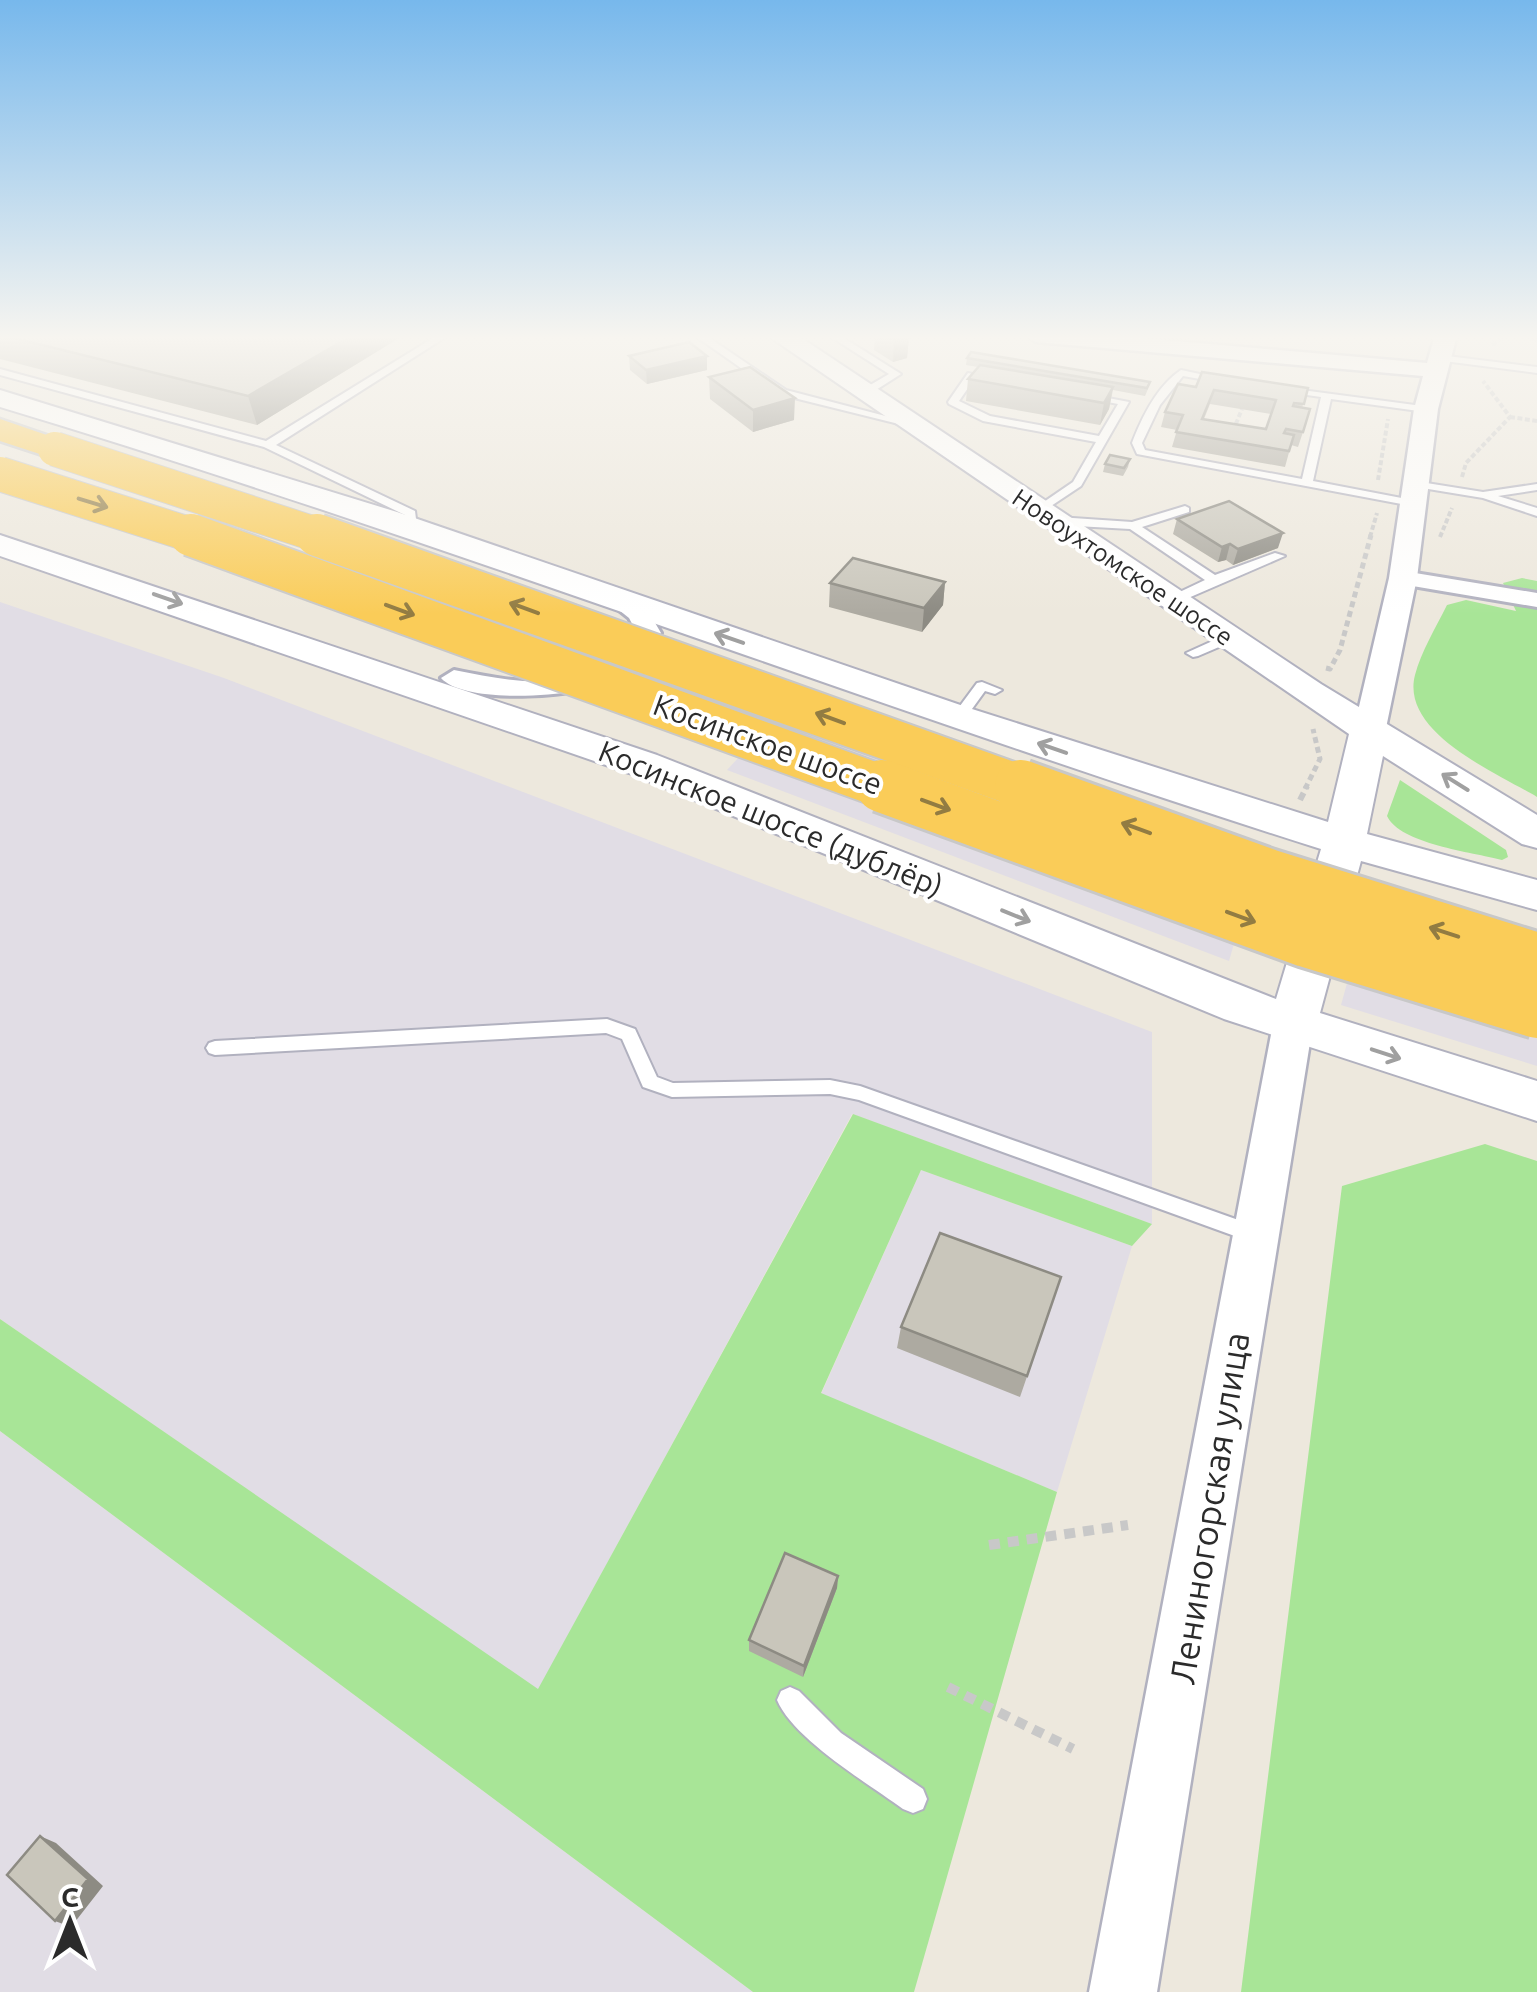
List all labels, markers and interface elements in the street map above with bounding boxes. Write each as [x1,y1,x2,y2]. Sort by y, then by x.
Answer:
street label: Новоухтомское шоссе [1008,483,1238,651]
one-way arrow [77,496,108,514]
one-way arrow [151,592,183,610]
one-way arrow [509,598,540,616]
one-way arrow [383,602,414,620]
one-way arrow [715,628,746,646]
street label: Косинское шоссе [649,687,887,801]
one-way arrow [815,708,846,726]
street label: Косинское шоссе (дублёр) [594,733,948,903]
one-way arrow [1036,738,1068,756]
one-way arrow [1441,771,1469,792]
one-way arrow [919,797,950,815]
one-way arrow [1120,817,1152,835]
one-way arrow [1000,908,1031,926]
one-way arrow [1224,909,1255,927]
one-way arrow [1428,921,1460,939]
one-way arrow [1370,1046,1401,1064]
street label: Лениногорская улица [1161,1329,1257,1687]
north arrow [20,1872,120,1972]
text: С [61,1881,79,1912]

